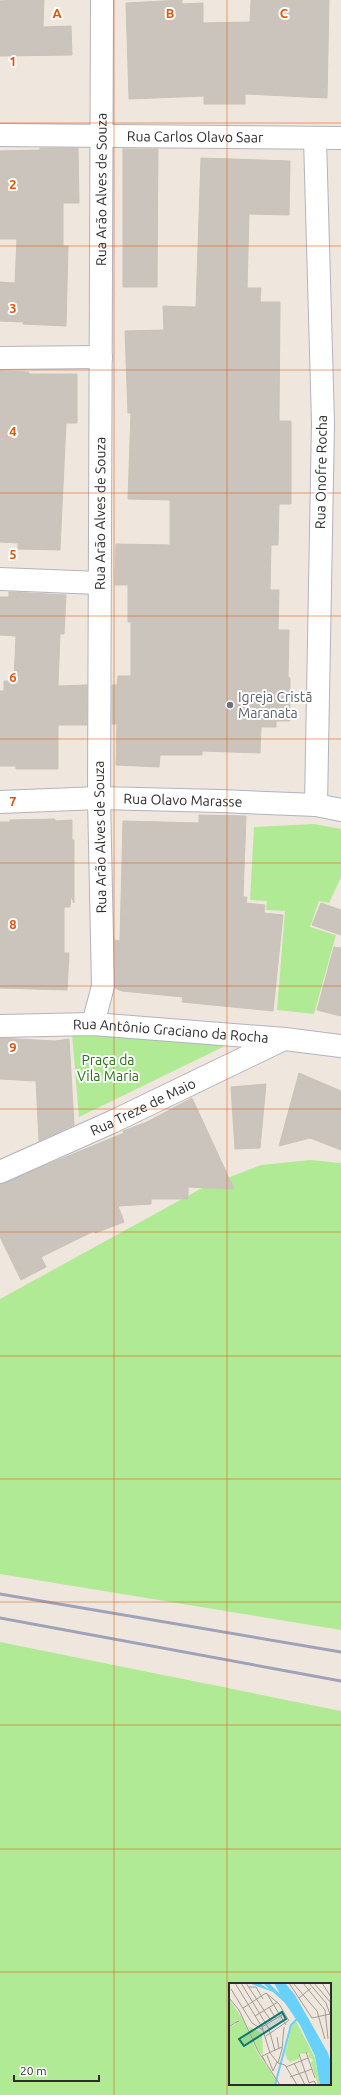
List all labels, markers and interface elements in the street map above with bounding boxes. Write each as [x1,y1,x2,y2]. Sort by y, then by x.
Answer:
text: A [52,6,62,20]
text: B [166,6,175,20]
text: C [280,6,289,20]
text: 1 [9,54,17,68]
street label: Rua Arão Alves de Souza [93,113,110,266]
street label: Rua Carlos Olavo Saar [127,128,264,145]
text: 2 [9,177,17,191]
text: 3 [9,301,17,315]
street label: Rua Onofre Rocha [312,415,330,529]
text: 4 [9,424,17,438]
street label: Rua Arão Alves de Souza [92,437,108,590]
text: 5 [9,547,17,561]
text: 6 [9,670,17,684]
place label: Igreja Cristã Maranata [238,689,313,721]
marker: Igreja Cristã Maranata [225,700,235,710]
street label: Rua Arão Alves de Souza [91,760,109,914]
street label: Rua Olavo Marasse [123,791,243,810]
text: 7 [9,794,17,808]
text: 8 [9,917,17,931]
street label: Rua Antônio Graciano da Rocha [73,1016,269,1046]
text: 9 [9,1040,17,1054]
park label: Praça da Vila Maria [77,1052,139,1084]
street label: Rua Treze de Maio [88,1075,198,1139]
inset map [229,1983,331,2085]
scale bar [14,2057,99,2083]
text: 20 m [20,2064,47,2077]

